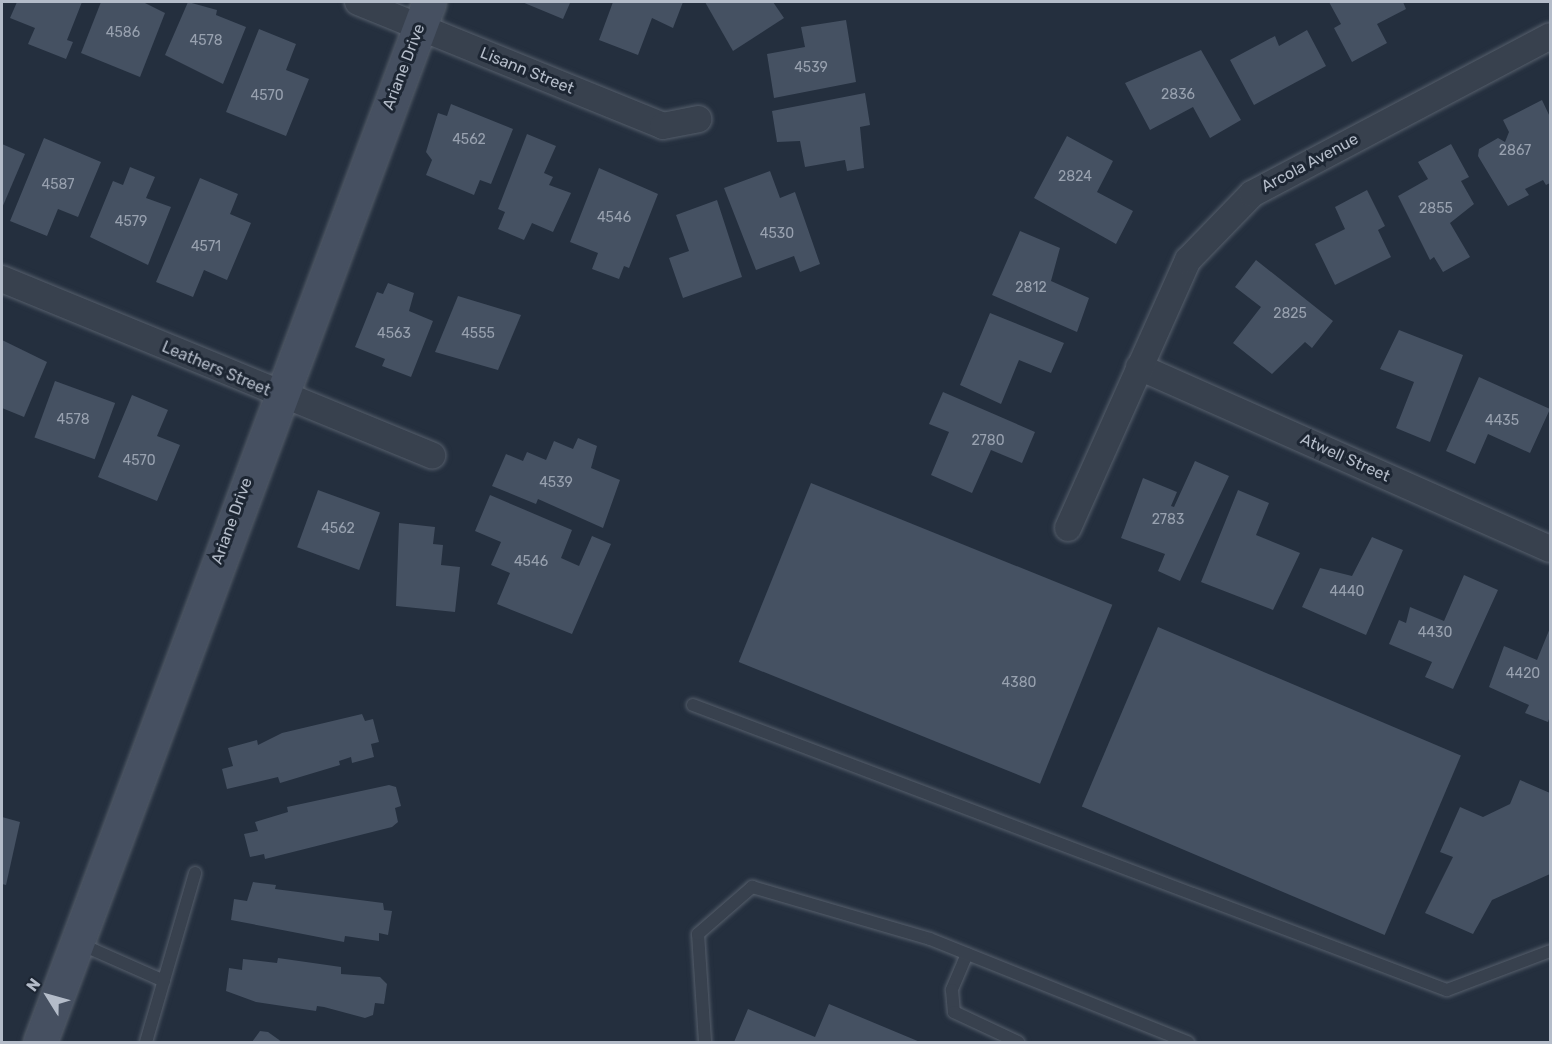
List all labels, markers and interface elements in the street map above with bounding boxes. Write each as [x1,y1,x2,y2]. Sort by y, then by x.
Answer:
street label: Ariane Drive [379,21,429,113]
house number: 4586 [106,25,140,41]
house number: 4578 [189,33,223,49]
street label: Lisann Street [477,43,577,99]
house number: 4539 [794,60,828,76]
house number: 2836 [1161,87,1195,103]
house number: 4570 [250,88,284,104]
street label: Arcola Avenue [1258,129,1362,197]
house number: 4562 [452,132,486,148]
house number: 2867 [1499,143,1531,159]
house number: 2824 [1058,169,1092,185]
house number: 4587 [41,177,75,193]
house number: 2855 [1419,201,1453,217]
house number: 4546 [597,210,631,226]
house number: 4579 [115,214,147,230]
house number: 4530 [760,226,794,242]
house number: 4571 [191,239,221,255]
house number: 2812 [1015,280,1047,296]
house number: 2825 [1273,306,1307,322]
house number: 4563 [377,326,411,342]
house number: 4555 [461,326,495,342]
street label: Leathers Street [159,338,273,400]
house number: 4578 [56,412,90,428]
house number: 4435 [1485,413,1519,429]
street label: Atwell Street [1297,430,1393,486]
house number: 2780 [971,433,1005,449]
house number: 4570 [122,453,156,469]
street label: Ariane Drive [207,475,257,567]
house number: 4539 [539,475,573,491]
house number: 2783 [1152,512,1184,528]
house number: 4562 [321,521,355,537]
house number: 4546 [514,554,548,570]
house number: 4440 [1330,584,1364,600]
house number: 4430 [1418,625,1452,641]
house number: 4420 [1506,666,1540,682]
house number: 4380 [1002,675,1036,691]
north arrow [18,966,78,1026]
text: N [22,975,44,995]

